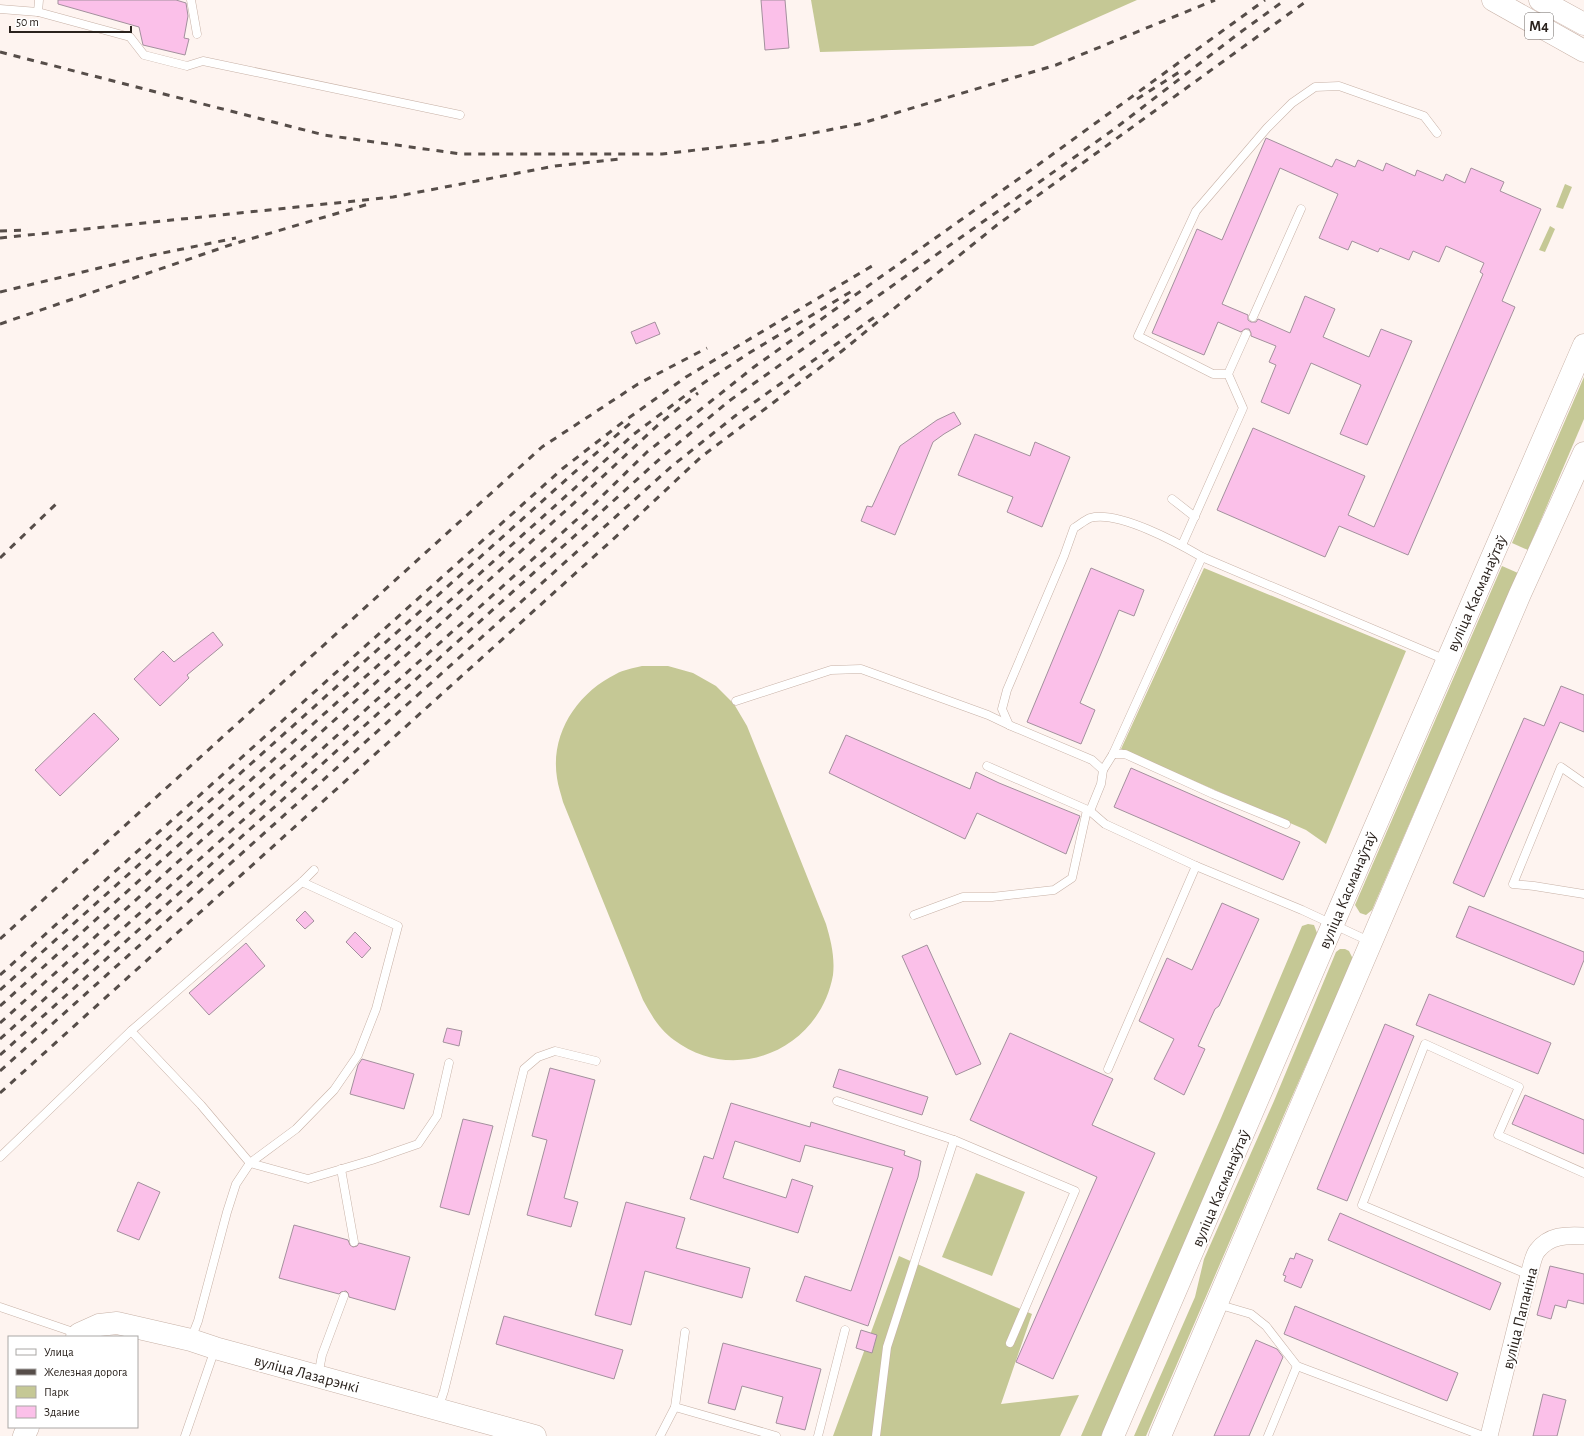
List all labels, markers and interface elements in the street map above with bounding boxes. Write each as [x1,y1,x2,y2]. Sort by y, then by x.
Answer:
scale bar [10,8,131,34]
road number: М4 [1525,13,1553,39]
text: 50 m [16,16,39,28]
street label: вуліца Касманаўтаў [1444,533,1511,654]
street label: вуліца Касманаўтаў [1316,829,1381,952]
street label: вуліца Касманаўтаў [1189,1127,1254,1250]
street label: вуліца Папаніна [1500,1266,1541,1371]
legend [8,1336,138,1428]
text: Улица [44,1346,74,1358]
street label: вуліца Лазарэнкі [252,1352,361,1397]
text: Железная дорога [44,1366,128,1378]
text: Парк [44,1386,69,1398]
text: Здание [44,1406,80,1418]

